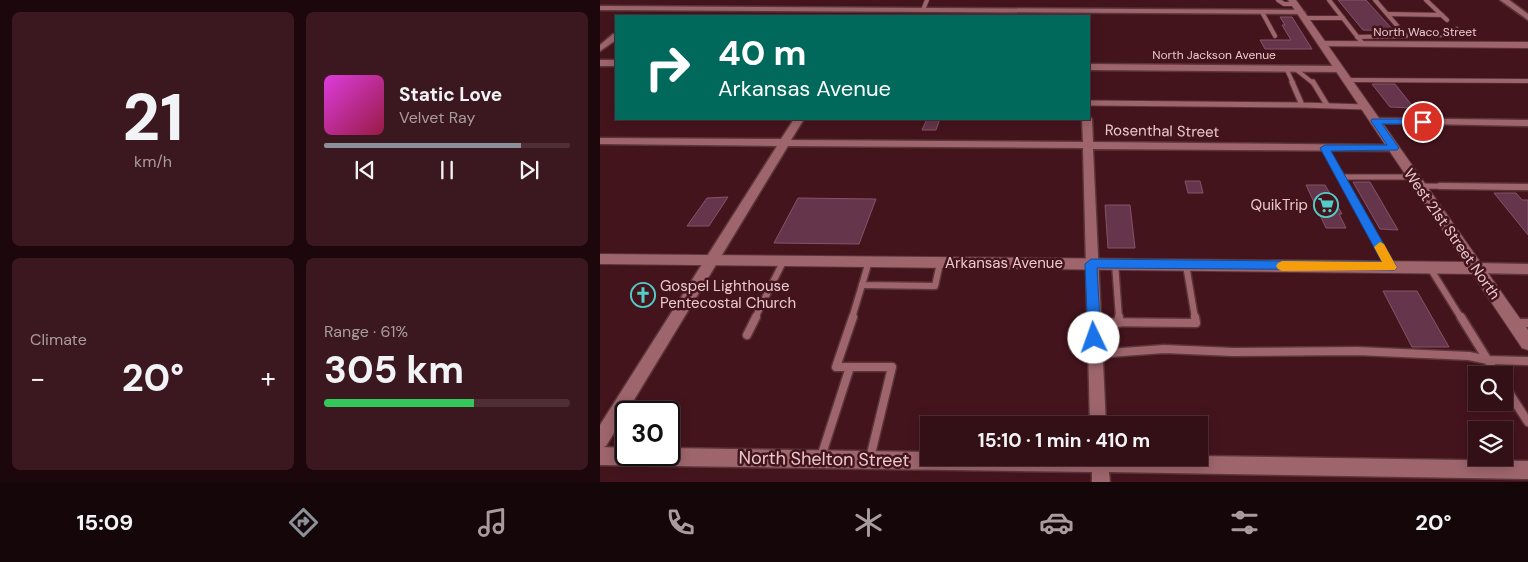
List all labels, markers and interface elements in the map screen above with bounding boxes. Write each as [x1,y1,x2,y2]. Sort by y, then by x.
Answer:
street label: North Waco Street [1373,24,1477,40]
text: 40 m [718,30,807,76]
icon: right [635,35,700,100]
street label: North Jackson Avenue [1152,47,1276,63]
text: Arkansas Avenue [718,74,891,103]
text: 21 [122,76,184,160]
text: Static Love [399,82,502,107]
pin [1402,101,1444,143]
text: Velvet Ray [399,107,475,128]
icon: arrive [1409,108,1437,136]
street label: Rosenthal Street [1105,120,1220,142]
text: km/h [134,151,172,172]
icon: previous [351,156,379,184]
icon: pause [433,156,461,184]
icon: next [515,156,543,184]
street label: West 21st Street North [1399,165,1505,303]
supermarket icon: QuikTrip [1313,192,1339,218]
place label: QuikTrip [1251,195,1308,215]
street label: Arkansas Avenue [945,253,1063,273]
place label: Gospel Lighthouse Pentecostal Church [660,276,796,313]
church icon: Gospel Lighthouse Pentecostal Church [630,282,656,308]
position arrow [1067,311,1119,363]
text: Range · 61% [324,321,408,342]
text: Climate [30,329,87,350]
text: 305 km [324,345,464,395]
text: 20° [122,353,184,403]
text: − [30,360,45,397]
text: + [261,360,276,397]
map controls [1468,366,1513,466]
button: search [1468,366,1513,411]
speed limit sign: 30 [615,401,680,466]
button: layers [1468,421,1513,466]
text: 15:10 · 1 min · 410 m [978,428,1150,453]
street label: North Shelton Street [738,446,910,472]
icon: directions [286,505,321,540]
icon: music [475,505,510,540]
icon: phone [663,505,698,540]
icon: climate [851,505,886,540]
icon: car [1039,505,1074,540]
icon: filters [1227,505,1262,540]
text: 15:09 [77,508,133,537]
text: 20° [1415,508,1451,537]

